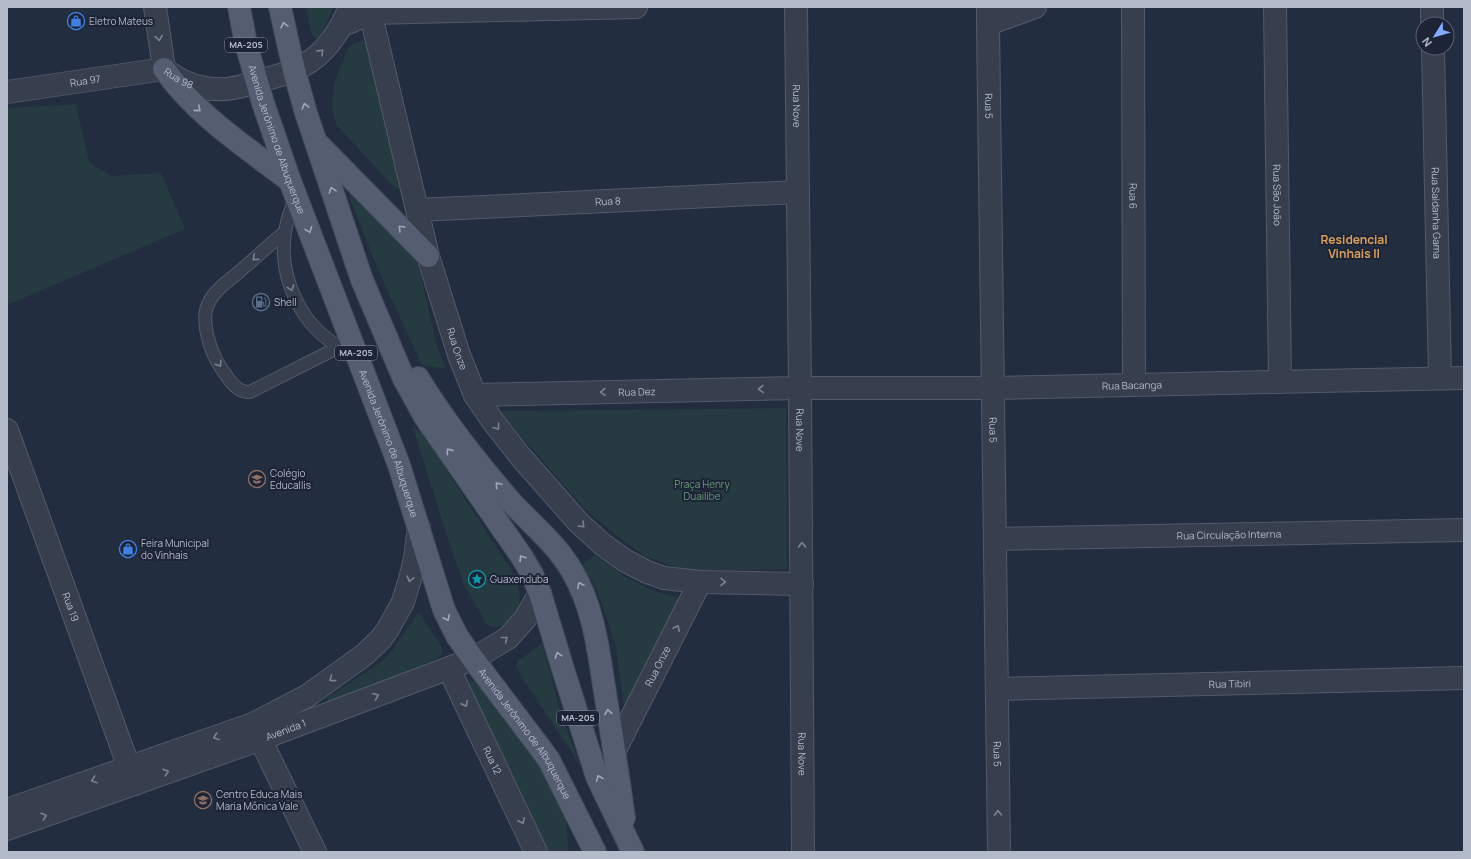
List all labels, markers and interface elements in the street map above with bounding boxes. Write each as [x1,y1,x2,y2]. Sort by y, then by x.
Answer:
shop icon: Eletro Mateus [66,11,86,31]
place label: Eletro Mateus [89,14,153,28]
north arrow [1415,16,1455,56]
one-way arrow [280,22,289,29]
one-way arrow [154,35,163,41]
text: N [1418,35,1435,50]
road number: MA-205 [225,38,267,52]
one-way arrow [316,49,324,57]
street label: Avenida Jerônimo de Albuquerque [245,63,309,216]
street label: Rua 98 [161,64,196,92]
street label: Rua 97 [69,71,101,90]
street label: Rua Nove [790,84,804,128]
street label: Rua 5 [982,93,996,119]
one-way arrow [301,103,309,109]
one-way arrow [194,104,201,111]
street label: Rua São João [1270,164,1285,226]
street label: Rua Saldanha Gama [1429,167,1444,259]
street label: Rua 6 [1126,183,1141,209]
one-way arrow [328,187,337,194]
street label: Rua 8 [595,193,621,209]
one-way arrow [398,225,406,233]
one-way arrow [305,227,313,234]
district label: Residencial Vinhais II [1320,231,1388,262]
one-way arrow [252,253,260,260]
one-way arrow [286,284,294,291]
fuel station icon: Shell [251,292,271,312]
place label: Shell [274,295,297,309]
street label: Rua Onze [444,326,471,372]
road number: MA-205 [335,346,377,360]
one-way arrow [214,360,221,367]
street label: Avenida Jerônimo de Albuquerque [356,367,422,519]
street label: Rua Bacanga [1102,377,1162,393]
street label: Rua Dez [618,384,656,399]
one-way arrow [758,385,764,393]
one-way arrow [600,388,606,396]
street label: Rua Nove [793,408,807,452]
street label: Rua 5 [986,417,1001,443]
one-way arrow [493,422,500,429]
one-way arrow [446,448,454,455]
place label: Colégio Educallis [270,466,311,492]
school or university icon: Colégio Educallis [247,469,267,489]
park label: Praça Henry Duailibe [674,477,730,503]
one-way arrow [495,483,502,490]
one-way arrow [577,520,585,528]
street label: Rua Circulação Interna [1177,527,1281,543]
place label: Feira Municipal do Vinhais [141,536,209,562]
shop icon: Feira Municipal do Vinhais [118,539,138,559]
one-way arrow [798,542,806,548]
one-way arrow [520,555,527,562]
place icon: Guaxenduba [467,569,487,589]
place label: Guaxenduba [490,572,549,586]
one-way arrow [406,576,415,583]
one-way arrow [720,578,726,586]
one-way arrow [577,582,585,589]
street label: Rua 19 [59,590,83,623]
one-way arrow [442,613,450,621]
one-way arrow [672,625,680,632]
one-way arrow [501,636,508,643]
street label: Rua Onze [641,643,674,689]
one-way arrow [554,651,563,658]
street label: Avenida Jerônimo de Albuquerque [475,665,575,802]
one-way arrow [330,674,337,681]
street label: Rua Tibiri [1209,676,1251,691]
one-way arrow [372,693,379,701]
one-way arrow [460,699,468,707]
one-way arrow [604,708,613,715]
road number: MA-205 [557,711,599,725]
street label: Avenida 1 [264,716,308,744]
one-way arrow [213,732,220,740]
street label: Rua Nove [795,732,810,776]
street label: Rua 5 [991,741,1005,767]
street label: Rua 12 [480,744,505,777]
one-way arrow [163,769,170,777]
one-way arrow [90,775,97,783]
one-way arrow [595,775,603,782]
place label: Centro Educa Mais Maria Mônica Vale [216,787,302,813]
school or university icon: Centro Educa Mais Maria Mônica Vale [193,790,213,810]
one-way arrow [994,810,1002,816]
one-way arrow [40,812,47,820]
one-way arrow [517,817,525,824]

